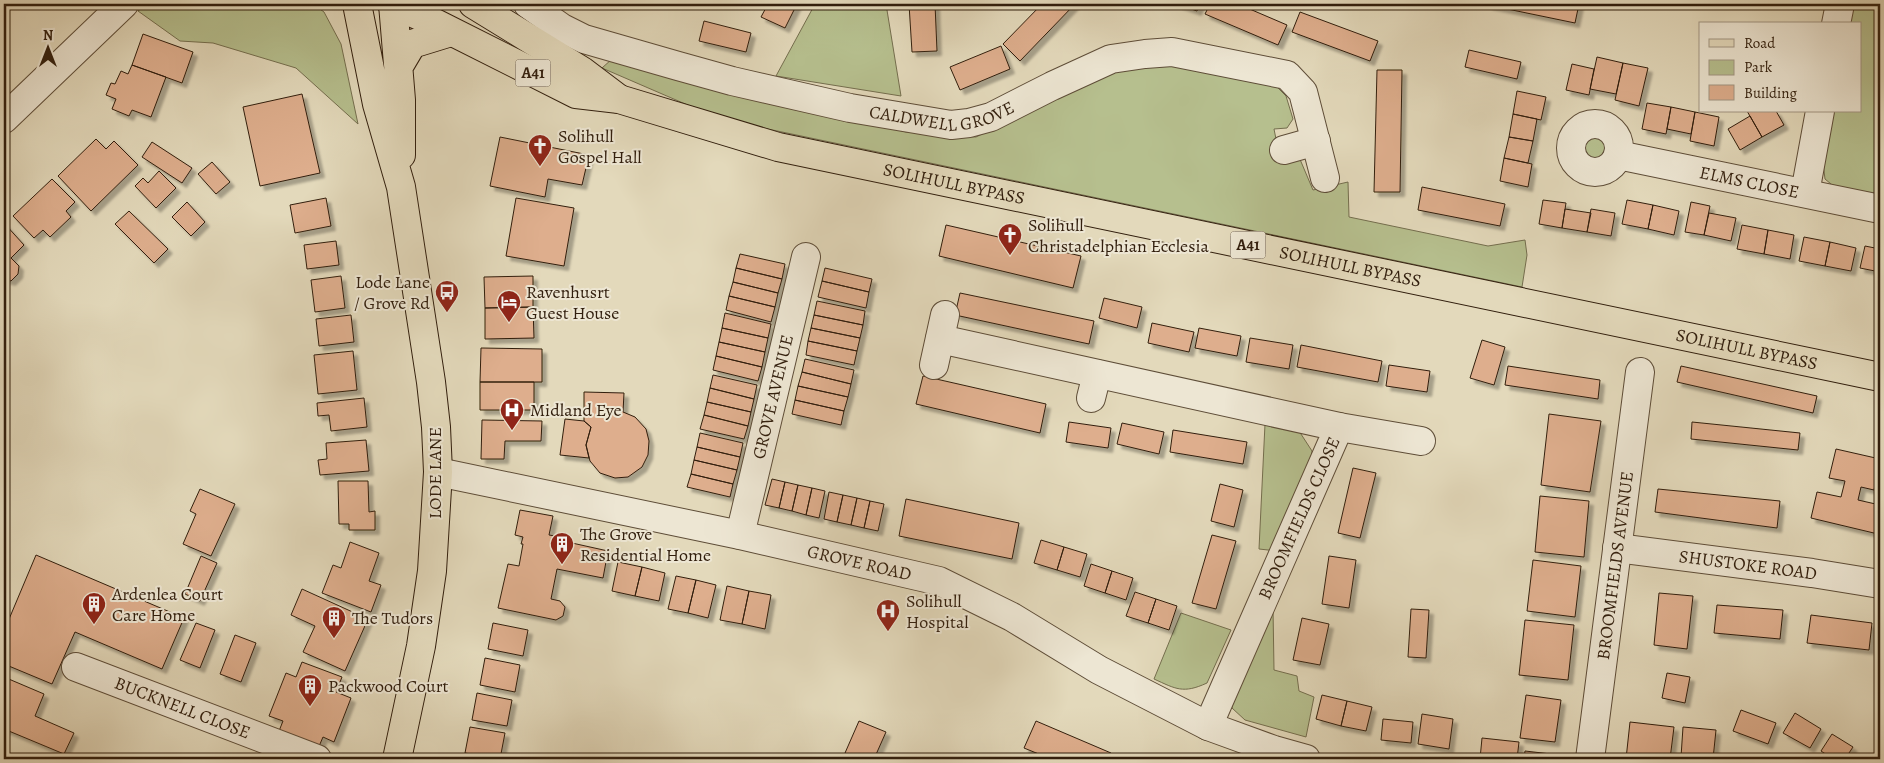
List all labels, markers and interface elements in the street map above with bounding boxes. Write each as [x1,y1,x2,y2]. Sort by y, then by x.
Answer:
north arrow [22,22,72,72]
legend [1699,22,1862,112]
text: N [43,26,53,45]
text: Road [1744,33,1776,53]
text: Park [1744,57,1773,77]
road number: A41 [516,59,550,86]
text: Building [1744,83,1797,103]
street label: CALDWELL GROVE [868,95,1018,137]
place label: Solihull Gospel Hall [558,124,642,169]
church icon: Solihull Gospel Hall [527,133,553,167]
street label: SOLIHULL BYPASS [881,157,1027,210]
street label: ELMS CLOSE [1697,160,1801,204]
place label: Solihull Christadelphian Ecclesia [1028,213,1209,258]
church icon: Solihull Christadelphian Ecclesia [997,222,1023,256]
road number: A41 [1230,232,1266,258]
street label: SOLIHULL BYPASS [1277,240,1423,293]
place label: Lode Lane / Grove Rd [354,270,430,315]
bus stop icon: Lode Lane / Grove Rd [434,279,460,313]
place label: Ravenhusrt Guest House [526,280,619,325]
hotel icon: Ravenhusrt Guest House [496,289,522,323]
street label: SOLIHULL BYPASS [1674,323,1820,376]
street label: GROVE AVENUE [746,332,799,462]
hospital icon: Midland Eye [499,397,525,431]
place label: Midland Eye [530,398,622,422]
street label: LODE LANE [423,427,447,519]
street label: BROOMFIELDS CLOSE [1252,433,1346,603]
street label: BROOMFIELDS AVENUE [1591,470,1639,661]
place label: The Grove Residential Home [580,522,711,567]
building icon: The Grove Residential Home [549,531,575,565]
street label: GROVE ROAD [805,539,914,586]
street label: SHUSTOKE ROAD [1678,544,1818,586]
place label: Ardenlea Court Care Home [111,582,223,627]
place label: Solihull Hospital [906,589,969,634]
building icon: Ardenlea Court Care Home [81,591,107,625]
hospital icon: Solihull Hospital [875,598,901,632]
building icon: The Tudors [321,605,347,639]
place label: The Tudors [352,606,433,630]
street label: BUCKNELL CLOSE [111,671,254,745]
building icon: Packwood Court [297,673,323,707]
place label: Packwood Court [328,674,449,698]

